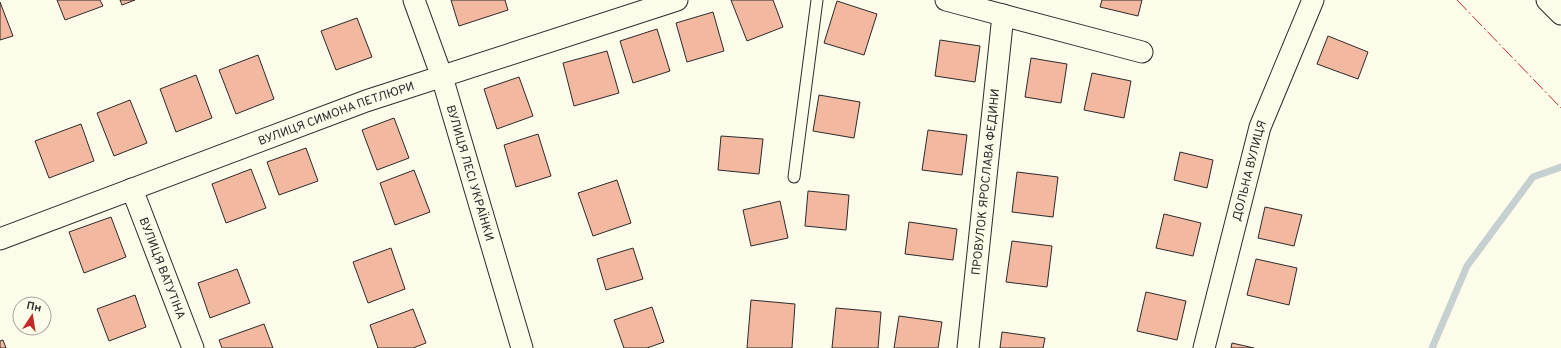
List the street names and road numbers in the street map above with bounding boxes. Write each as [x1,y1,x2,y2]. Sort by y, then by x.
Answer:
street label: ВУЛИЦЯ СИМОНА ПЕТЛЮРИ [256,79,417,150]
street label: ПРОВУЛОК ЯРОСЛАВА ФЕДИНИ [969,88,1004,276]
street label: ВУЛИЦЯ ЛЕСІ УКРАЇНКИ [442,103,497,243]
street label: ДОЛЬНА ВУЛИЦЯ [1229,118,1271,223]
street label: ВУЛИЦЯ ВАТУТІНА [135,215,188,322]

